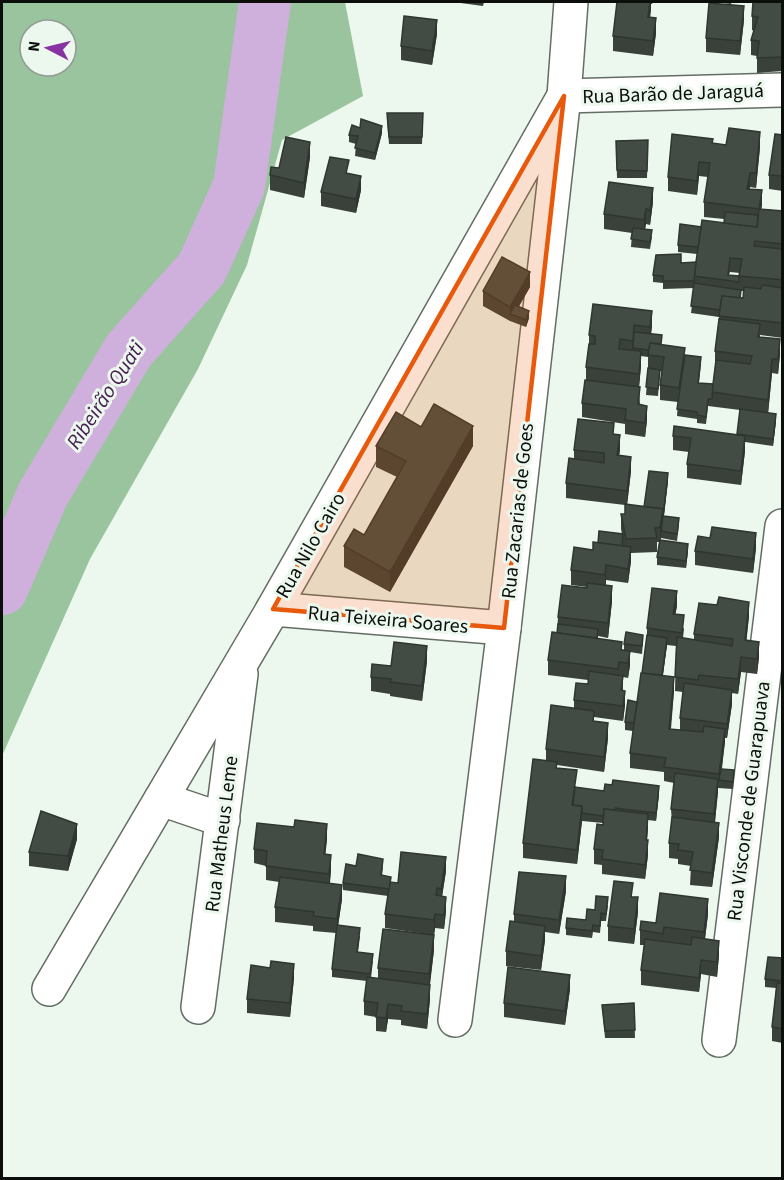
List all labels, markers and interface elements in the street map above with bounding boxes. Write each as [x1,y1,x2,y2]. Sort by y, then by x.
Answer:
north arrow [18,18,78,78]
text: N [23,40,46,53]
street label: Rua Barão de Jaraguá [582,77,764,111]
water label: Ribeirão Quati [59,334,152,455]
street label: Rua Zacarias de Goes [495,422,541,600]
street label: Rua Nilo Cairo [269,487,353,604]
street label: Rua Teixeira Soares [307,599,469,641]
street label: Rua Visconde de Guarapuava [720,680,778,923]
street label: Rua Matheus Leme [199,754,245,914]

